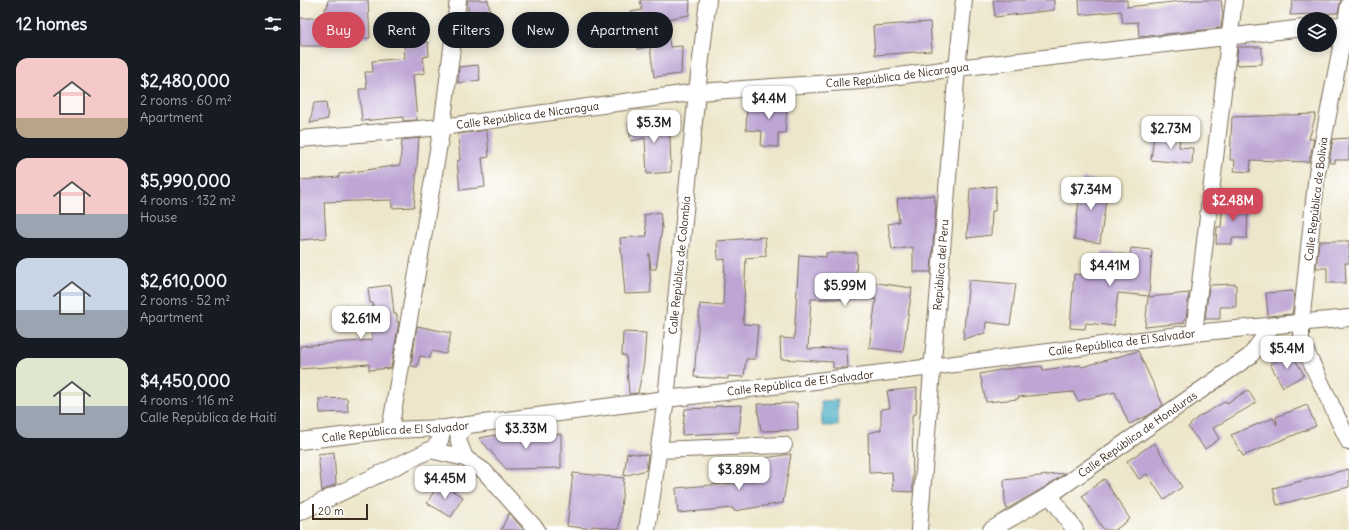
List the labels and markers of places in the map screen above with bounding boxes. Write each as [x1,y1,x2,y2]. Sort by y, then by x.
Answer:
pin: $4.4M [741,86,797,120]
pin: $5.3M [626,110,682,144]
pin: $2.73M [1138,116,1204,150]
pin: $7.34M [1058,177,1124,211]
pin: $2.48M [1200,188,1266,222]
pin: $4.41M [1077,253,1143,287]
pin: $5.99M [812,273,878,307]
pin: $2.61M [328,306,394,340]
pin: $5.4M [1259,336,1315,370]
pin: $3.33M [493,416,559,450]
pin: $3.89M [706,457,772,491]
pin: $4.45M [412,466,478,500]

